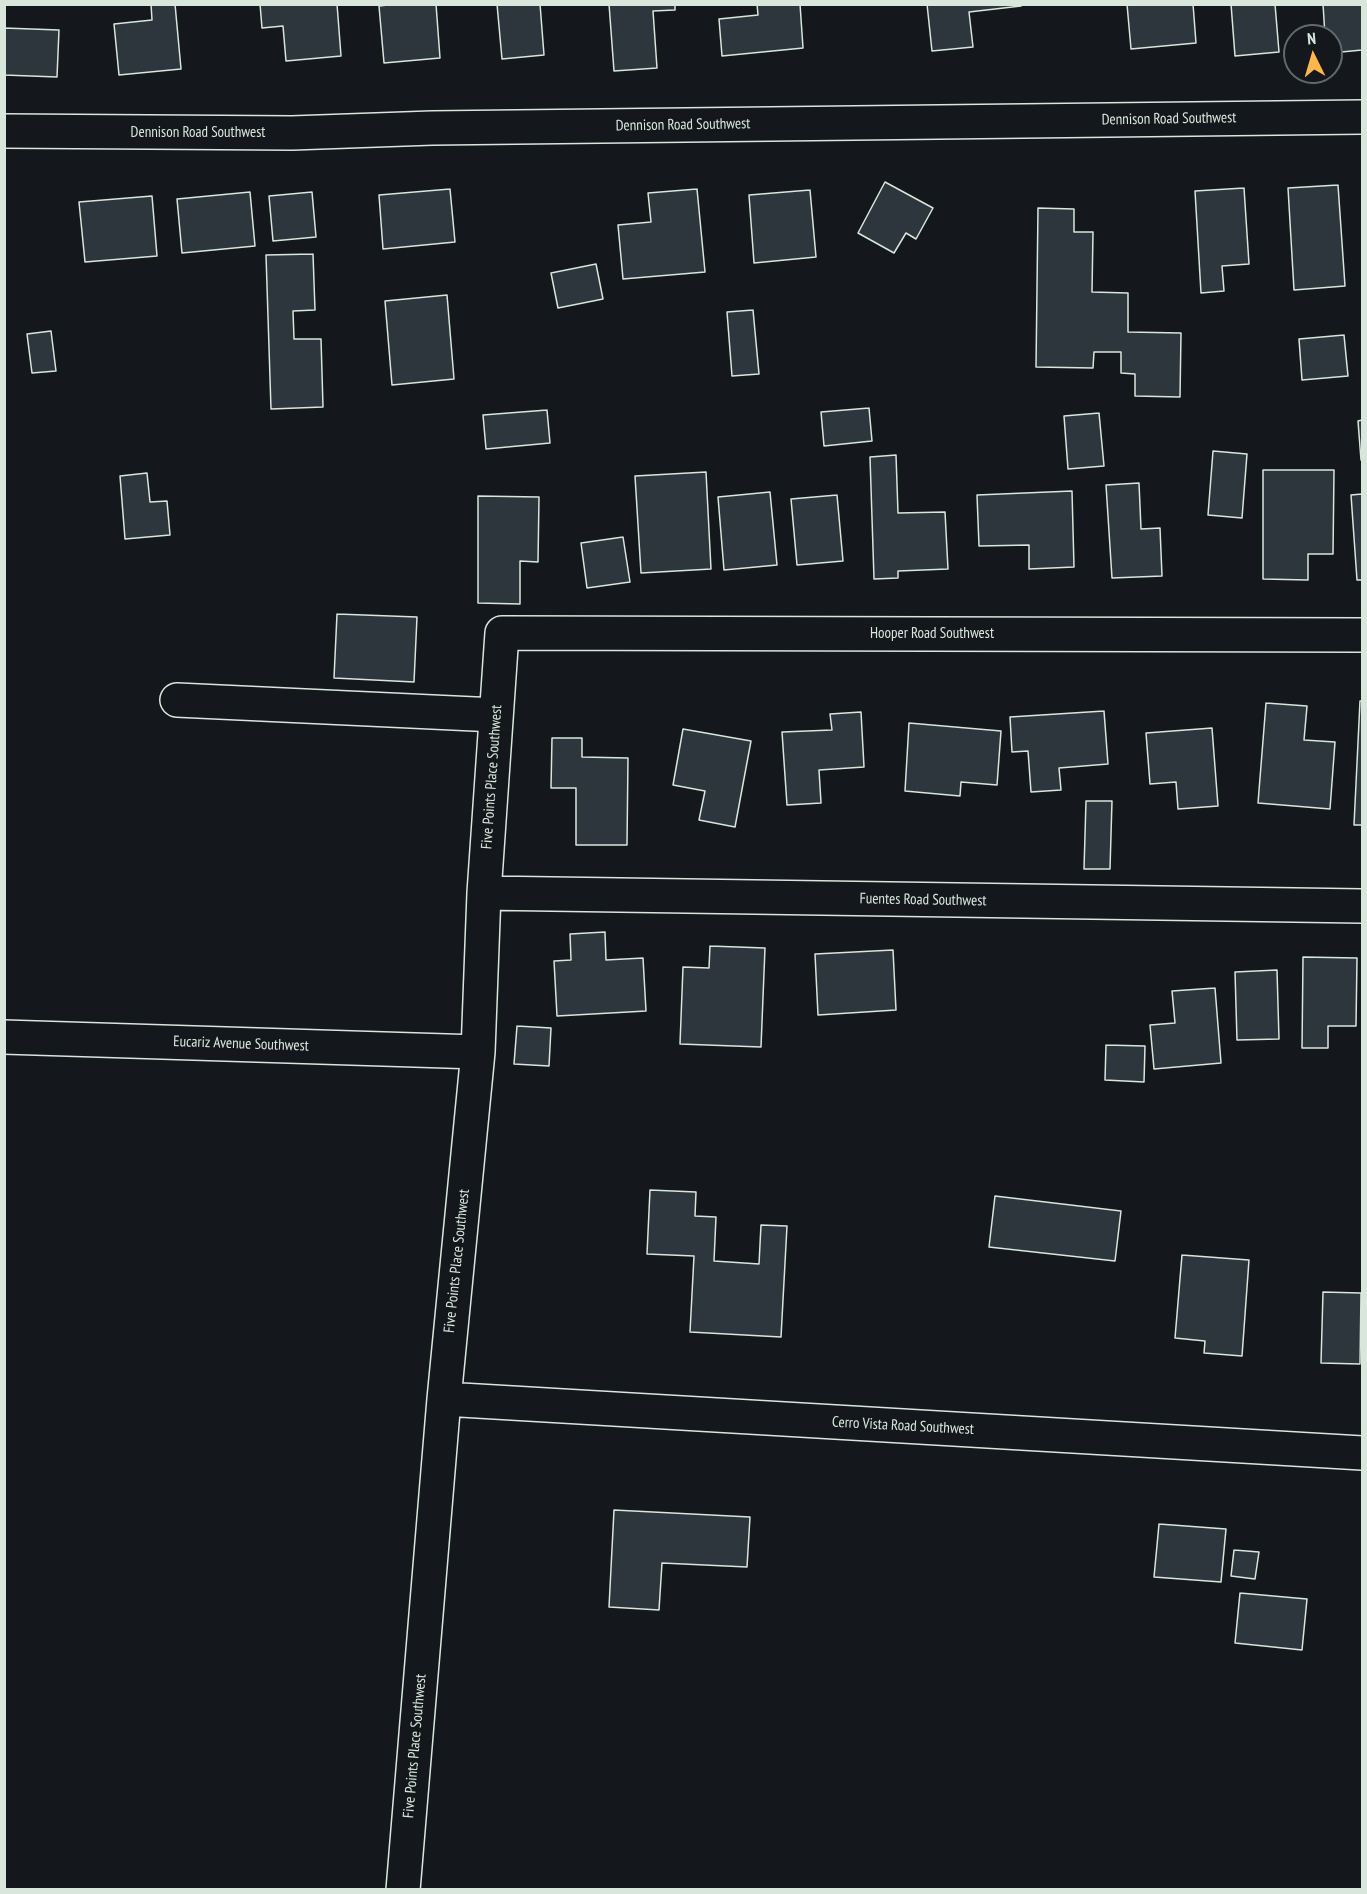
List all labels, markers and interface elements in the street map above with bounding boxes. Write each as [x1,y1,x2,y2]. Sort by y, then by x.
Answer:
north arrow [1283,24,1343,84]
text: N [1306,28,1317,48]
street label: Dennison Road Southwest [1101,109,1237,129]
street label: Dennison Road Southwest [615,115,751,135]
street label: Dennison Road Southwest [131,124,265,142]
street label: Hooper Road Southwest [870,625,994,643]
street label: Five Points Place Southwest [478,704,506,850]
street label: Fuentes Road Southwest [859,890,987,910]
street label: Eucariz Avenue Southwest [173,1033,309,1055]
street label: Five Points Place Southwest [440,1188,474,1334]
street label: Cerro Vista Road Southwest [832,1413,974,1439]
street label: Five Points Place Southwest [400,1673,430,1819]

